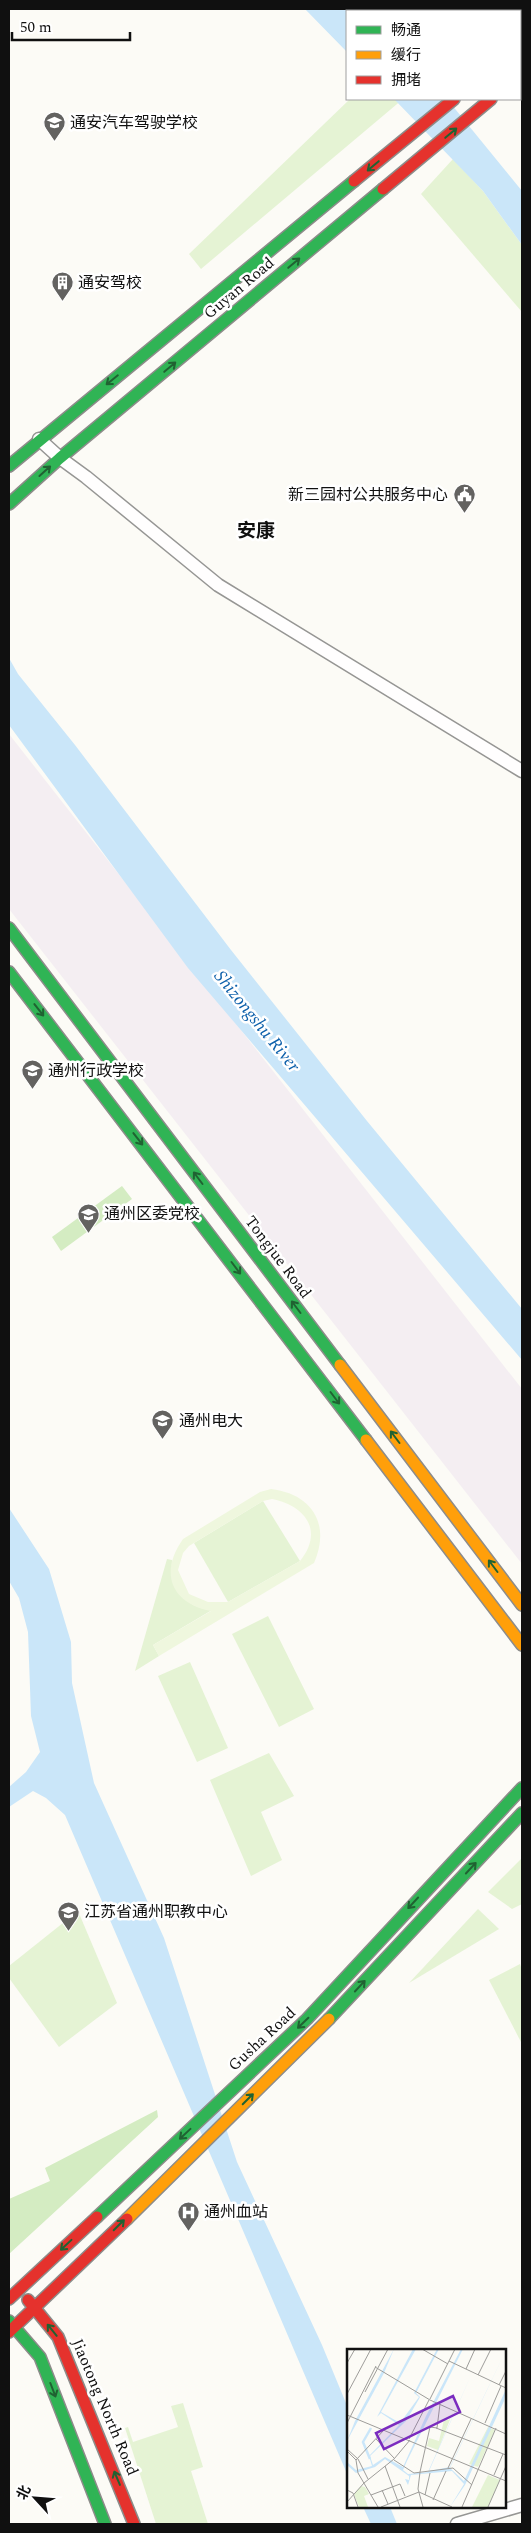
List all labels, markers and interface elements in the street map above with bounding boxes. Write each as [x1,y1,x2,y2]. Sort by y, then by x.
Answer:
scale bar [12,10,130,42]
legend [346,10,521,100]
text: 50 m [20,16,52,39]
text: 畅通 [391,19,421,42]
text: 缓行 [391,44,421,67]
text: 拥堵 [391,69,421,92]
school or university icon: 通安汽车驾驶学校 [42,111,66,142]
place label: 通安汽车驾驶学校 [70,111,198,135]
one-way arrow [444,127,457,138]
one-way arrow [366,161,379,172]
street label: Guyan Road [198,251,280,325]
one-way arrow [288,257,301,268]
building icon: 通安驾校 [50,271,74,302]
place label: 通安驾校 [78,271,142,295]
one-way arrow [163,361,176,373]
one-way arrow [106,375,119,386]
one-way arrow [39,466,52,477]
place label: 新三园村公共服务中心 [288,483,448,507]
public building icon: 新三园村公共服务中心 [452,483,476,514]
district label: 安康 [237,517,275,546]
water label: Shizongshu River [207,964,307,1078]
one-way arrow [33,1004,44,1017]
school or university icon: 通州行政学校 [20,1059,44,1090]
place label: 通州行政学校 [48,1059,144,1083]
one-way arrow [132,1132,143,1145]
one-way arrow [193,1171,203,1185]
school or university icon: 通州区委党校 [76,1202,100,1233]
place label: 通州区委党校 [104,1202,200,1226]
street label: Tongjue Road [239,1210,317,1304]
one-way arrow [231,1261,242,1274]
one-way arrow [291,1301,302,1314]
one-way arrow [329,1391,340,1404]
school or university icon: 通州电大 [151,1409,175,1440]
place label: 通州电大 [179,1409,243,1433]
one-way arrow [389,1431,400,1444]
one-way arrow [487,1560,498,1573]
one-way arrow [465,1861,477,1874]
one-way arrow [407,1897,419,1909]
school or university icon: 江苏省通州职教中心 [56,1900,80,1931]
place label: 江苏省通州职教中心 [84,1900,228,1924]
one-way arrow [354,1980,366,1992]
street label: Gusha Road [223,2001,301,2077]
one-way arrow [298,2016,310,2028]
one-way arrow [241,2093,254,2105]
one-way arrow [179,2128,191,2140]
hospital icon: 通州血站 [176,2200,200,2231]
place label: 通州血站 [204,2200,268,2224]
one-way arrow [113,2220,125,2232]
one-way arrow [60,2239,73,2251]
one-way arrow [46,2324,57,2337]
street label: Jiaotong North Road [65,2335,145,2479]
inset map [347,2349,506,2508]
one-way arrow [49,2382,58,2398]
one-way arrow [112,2471,121,2487]
north arrow [10,2473,60,2523]
text: 北 [11,2482,36,2503]

